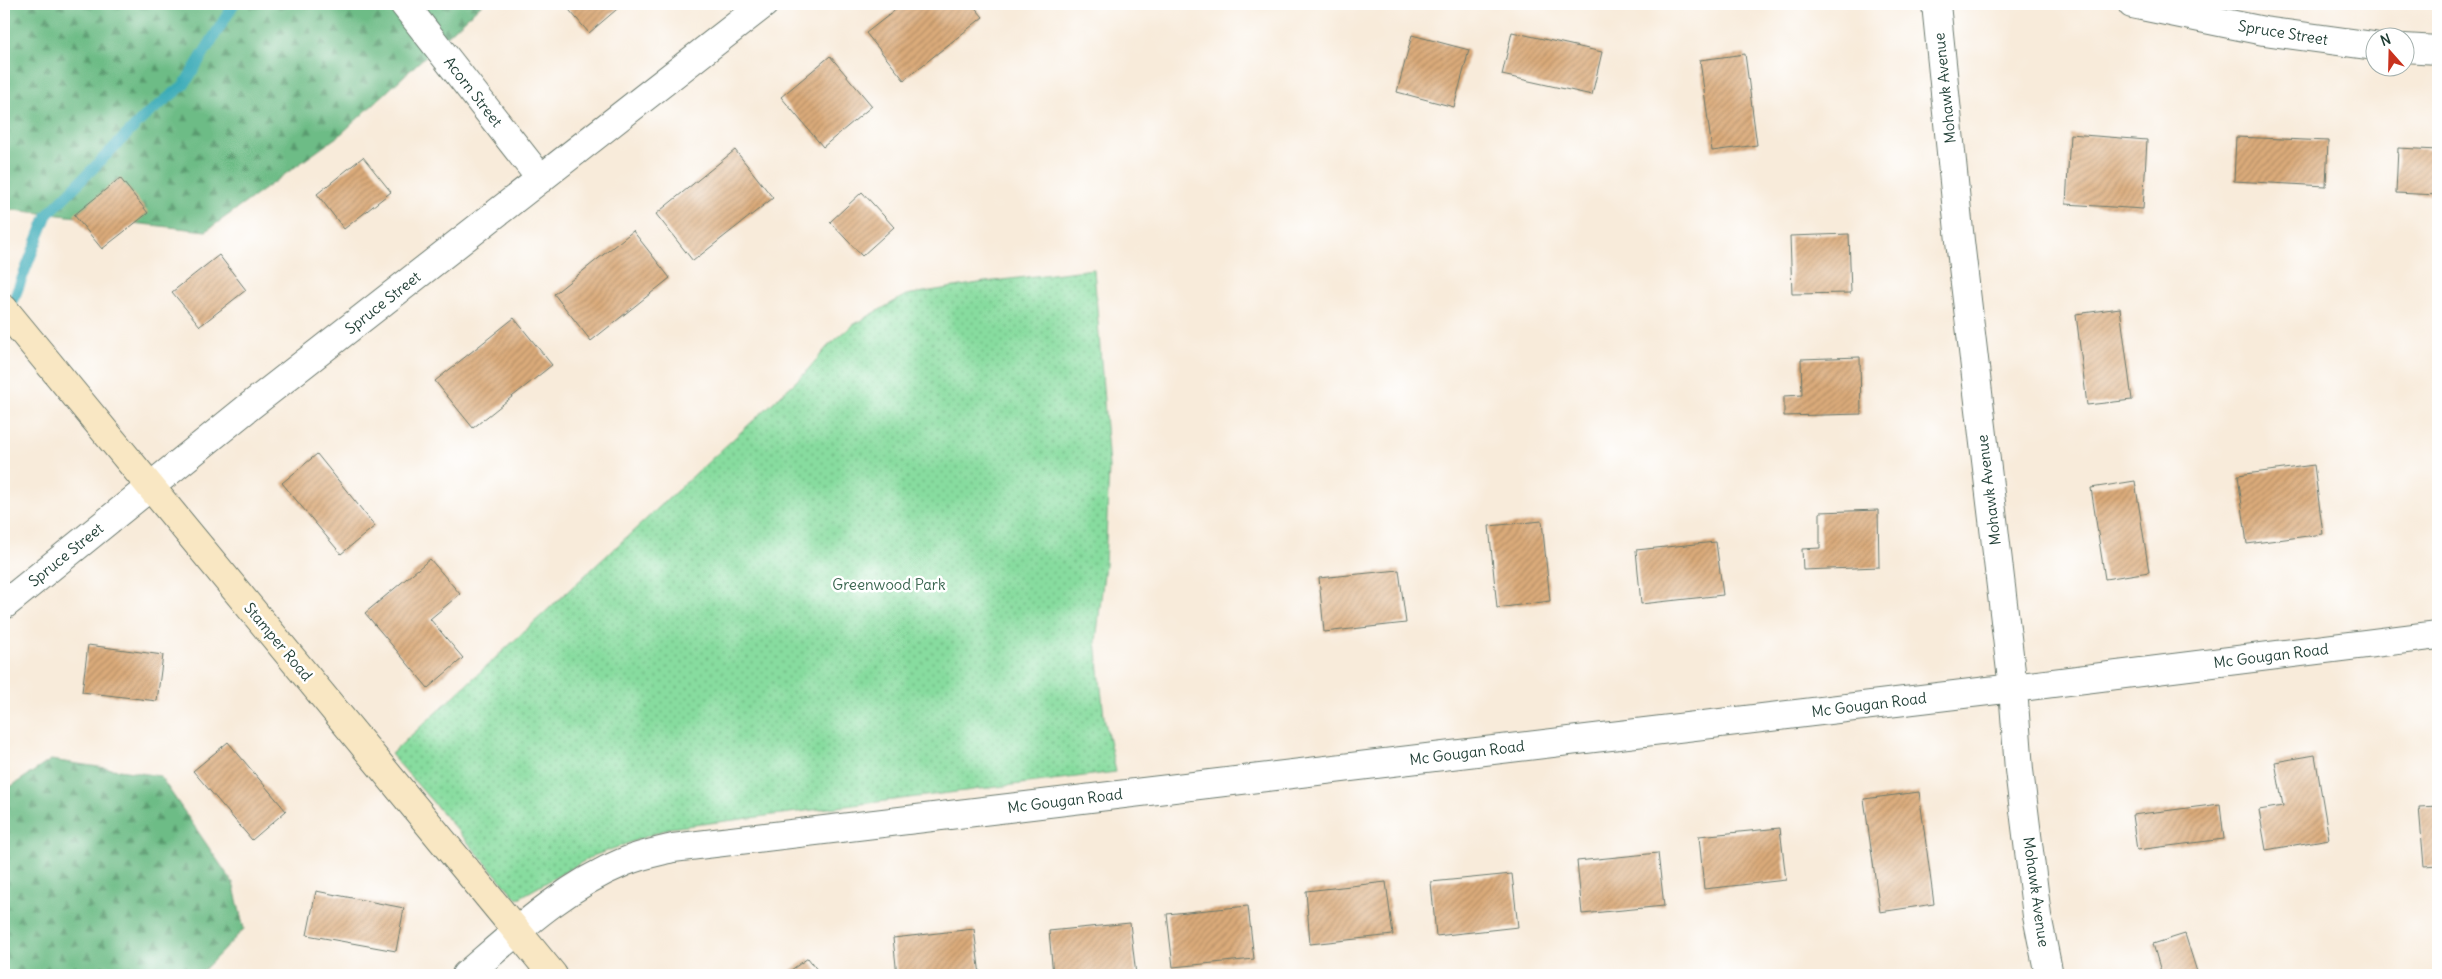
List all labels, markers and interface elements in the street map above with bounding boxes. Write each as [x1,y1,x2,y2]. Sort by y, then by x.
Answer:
street label: Spruce Street [2237,16,2329,49]
north arrow [2364,28,2414,78]
text: N [2378,30,2393,50]
street label: Mohawk Avenue [1929,32,1960,144]
street label: Acorn Street [440,53,507,131]
street label: Spruce Street [341,267,424,338]
street label: Mohawk Avenue [1972,434,2005,546]
street label: Spruce Street [24,519,107,591]
park label: Greenwood Park [832,575,946,594]
street label: Stamper Road [240,599,317,685]
street label: Mc Gougan Road [2212,639,2330,672]
street label: Mc Gougan Road [1810,688,1928,721]
street label: Mc Gougan Road [1408,736,1526,769]
street label: Mc Gougan Road [1006,784,1124,817]
street label: Mohawk Avenue [2019,836,2054,948]

